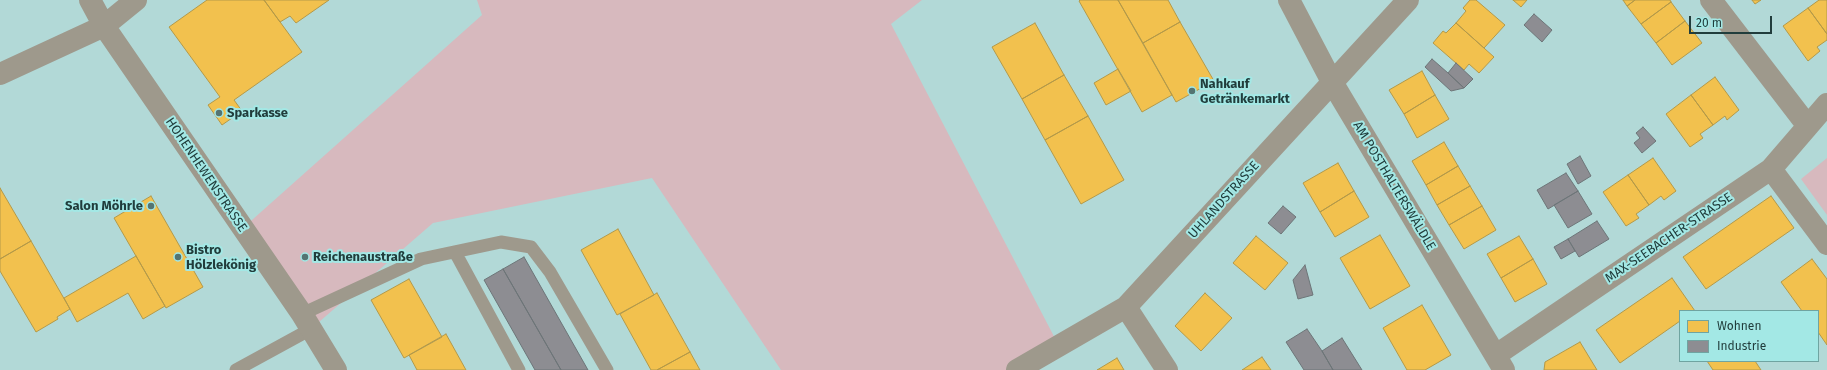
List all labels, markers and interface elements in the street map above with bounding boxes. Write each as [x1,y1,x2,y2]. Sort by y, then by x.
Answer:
scale bar [1691,8,1774,34]
text: 20 m [1696,16,1722,30]
place label: Nahkauf Getränkemarkt [1200,76,1290,107]
marker: Nahkauf Getränkemarkt [1187,86,1197,96]
place label: Sparkasse [227,105,288,121]
marker: Sparkasse [214,108,224,118]
street label: HOHENHEWENSTRASSE [162,115,250,235]
street label: AM POSTHALTERSWÄLDLE [1349,119,1439,253]
street label: UHLANDSTRASSE [1185,158,1263,242]
street label: MAX-SEEBACHER-STRASSE [1602,190,1736,286]
place label: Salon Möhrle [65,198,143,214]
marker: Salon Möhrle [146,201,156,211]
place label: Bistro Hölzlekönig [186,242,256,273]
place label: Reichenaustraße [313,249,413,265]
marker: Bistro Hölzlekönig [173,252,183,262]
marker: Reichenaustraße [300,252,310,262]
legend [1679,310,1819,362]
text: Wohnen [1717,319,1761,333]
text: Industrie [1717,339,1766,353]

